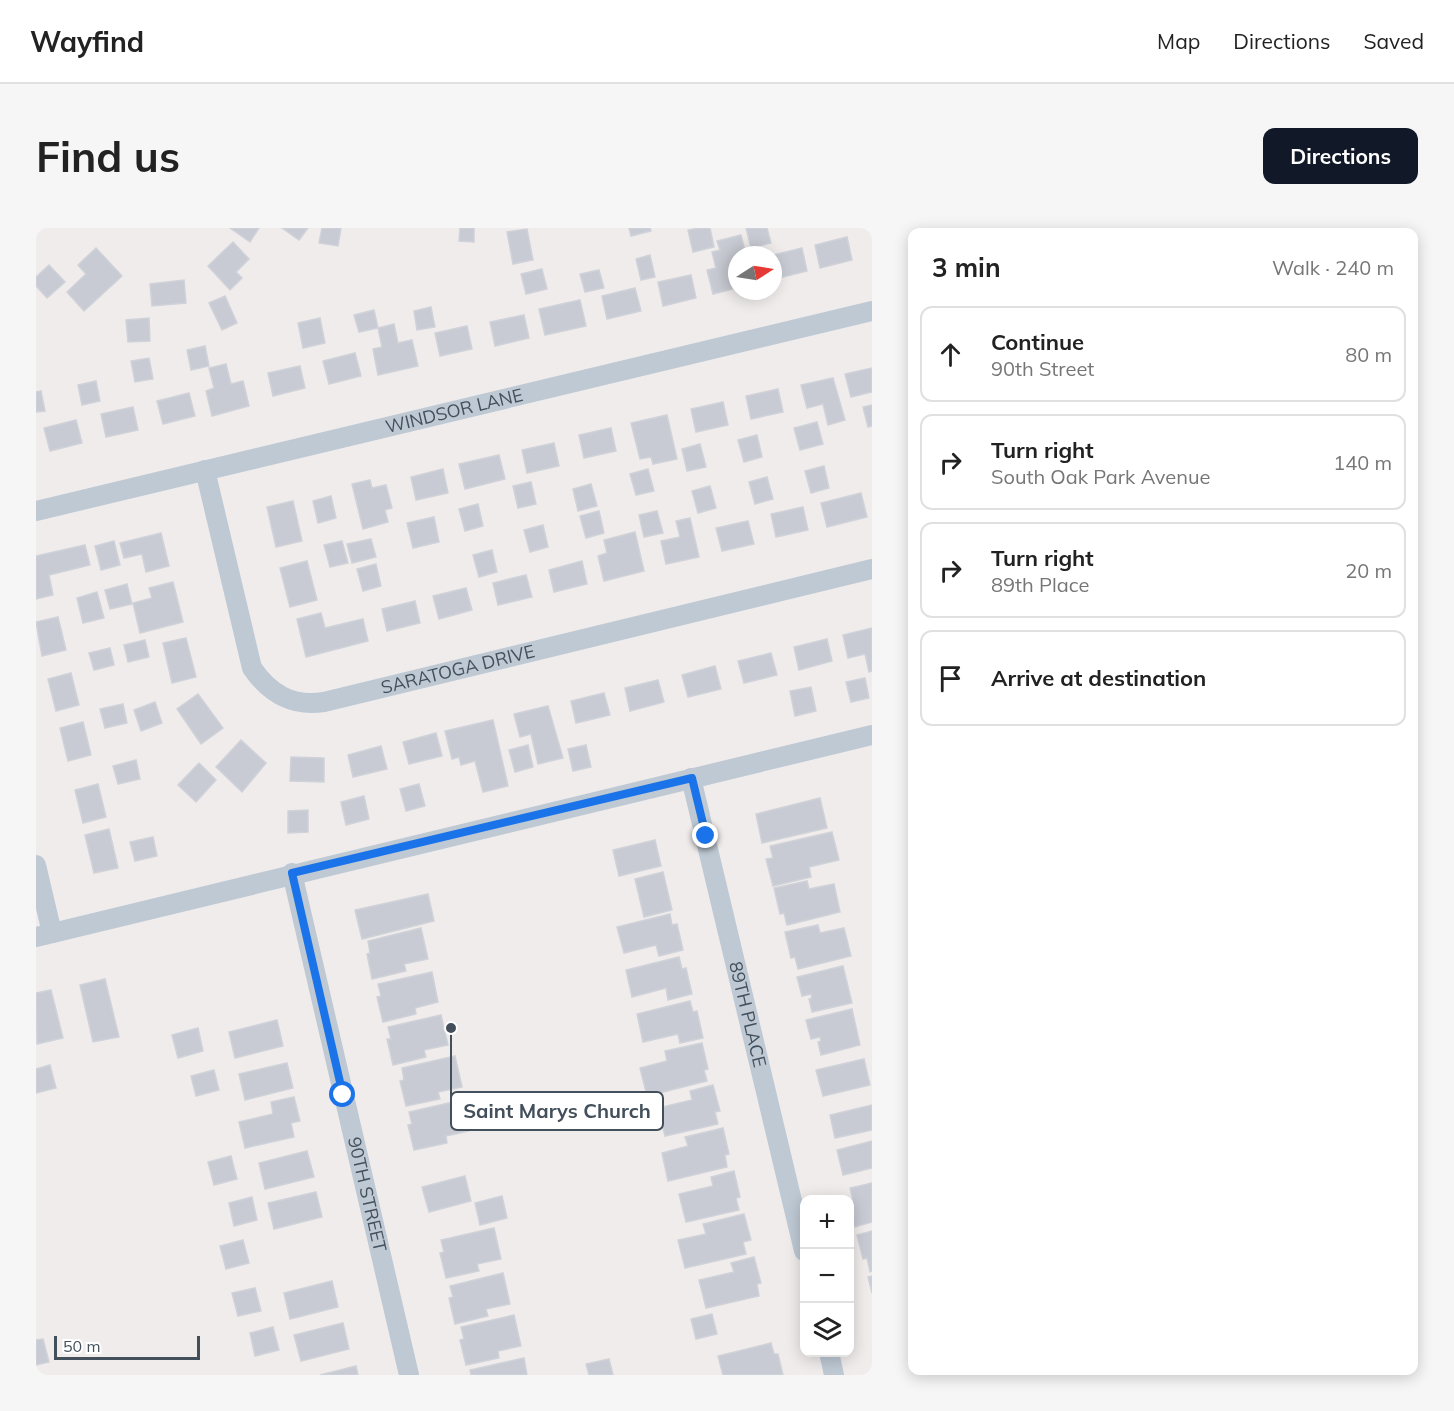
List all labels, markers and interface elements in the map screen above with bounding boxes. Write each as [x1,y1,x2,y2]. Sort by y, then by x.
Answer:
text: Wayfind [30,24,144,59]
text: Map [1157,28,1200,54]
text: Directions [1233,28,1330,54]
text: Saved [1363,28,1424,54]
button: Directions [1263,128,1418,184]
text: Find us [36,130,180,183]
north arrow [728,246,782,300]
text: 3 min [932,251,1001,284]
text: Walk · 240 m [1272,255,1394,280]
text: Continue [991,328,1084,356]
icon: ahead [934,338,967,371]
text: 80 m [1345,342,1392,367]
text: 90th Street [991,356,1094,381]
street label: WINDSOR LANE [383,383,525,438]
text: Turn right [991,436,1094,464]
icon: right [934,446,967,479]
text: 140 m [1333,450,1392,475]
text: South Oak Park Avenue [991,464,1210,489]
text: Turn right [991,544,1094,572]
icon: right [934,554,967,587]
text: 20 m [1345,558,1392,583]
text: 89th Place [991,572,1089,597]
street label: SARATOGA DRIVE [379,639,537,699]
icon: arrive [934,662,967,695]
text: Arrive at destination [991,664,1206,692]
route end [692,822,718,848]
street label: 89TH PLACE [724,959,772,1069]
route start [329,1081,355,1107]
callout: Saint Marys Church [451,1092,663,1130]
text: Saint Marys Church [463,1098,651,1123]
street label: 90TH STREET [343,1135,392,1254]
map controls [800,1195,854,1357]
button: + [800,1195,854,1249]
button: − [800,1249,854,1303]
button: layers [800,1303,854,1357]
scale bar [54,1333,200,1360]
text: 50 m [63,1336,100,1356]

